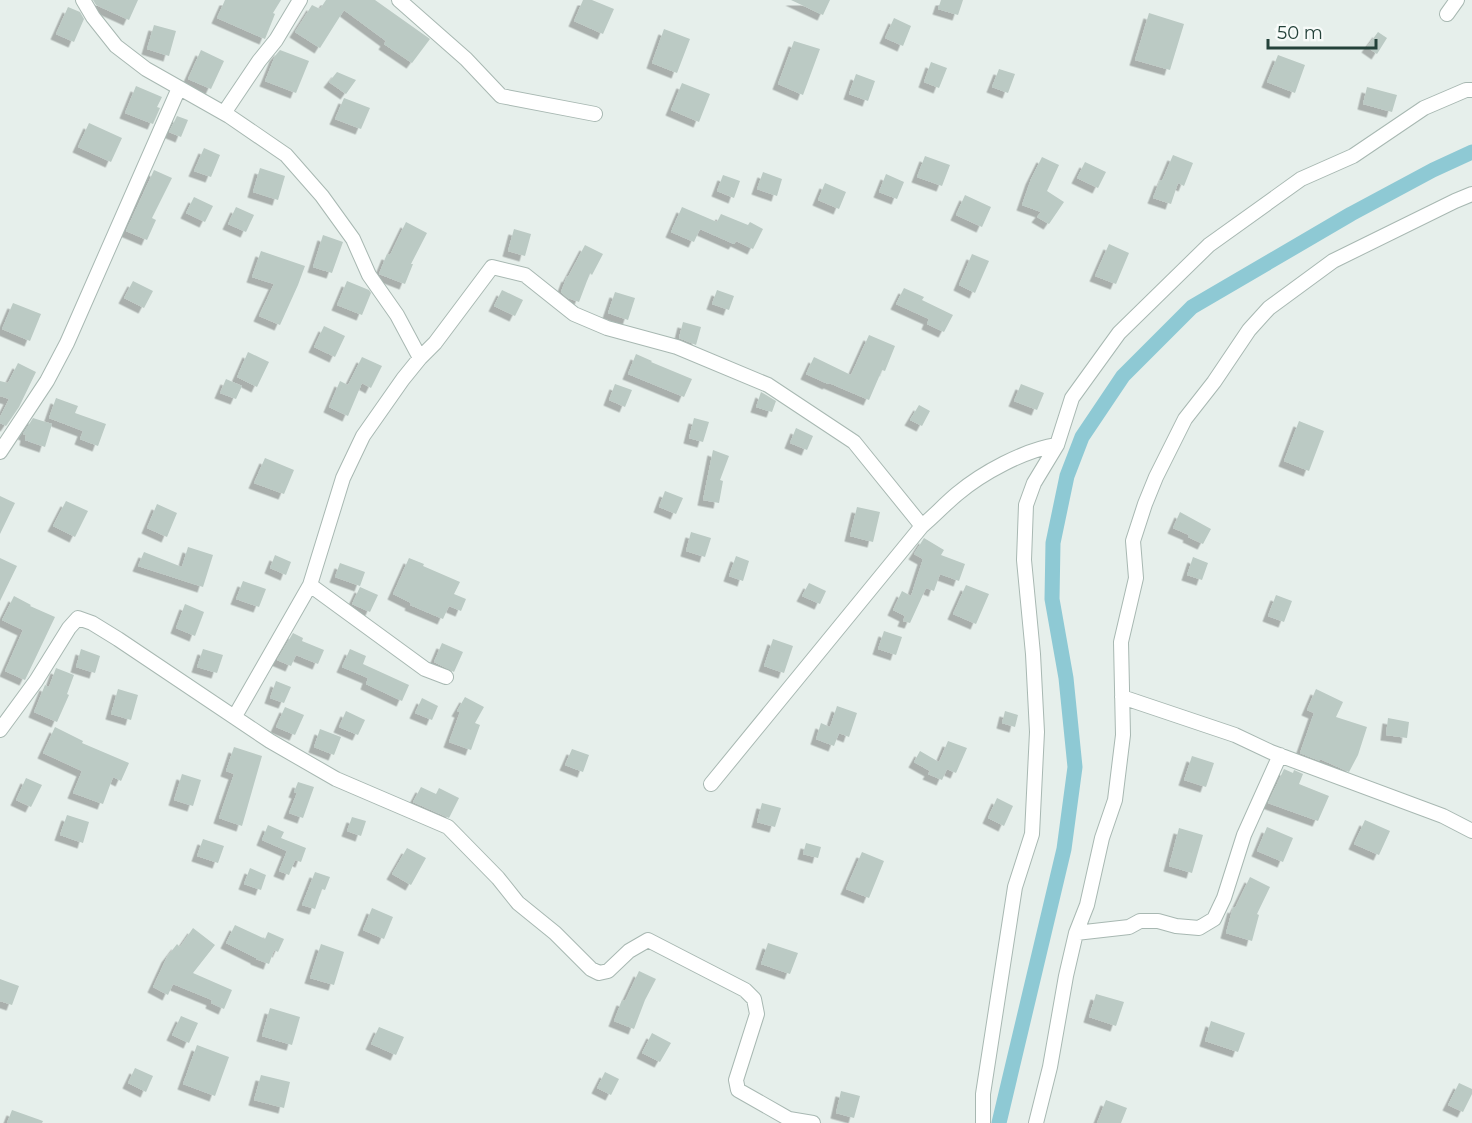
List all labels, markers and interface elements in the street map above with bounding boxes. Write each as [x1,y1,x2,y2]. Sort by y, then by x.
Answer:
scale bar [1268,12,1376,50]
text: 50 m [1277,22,1323,44]

